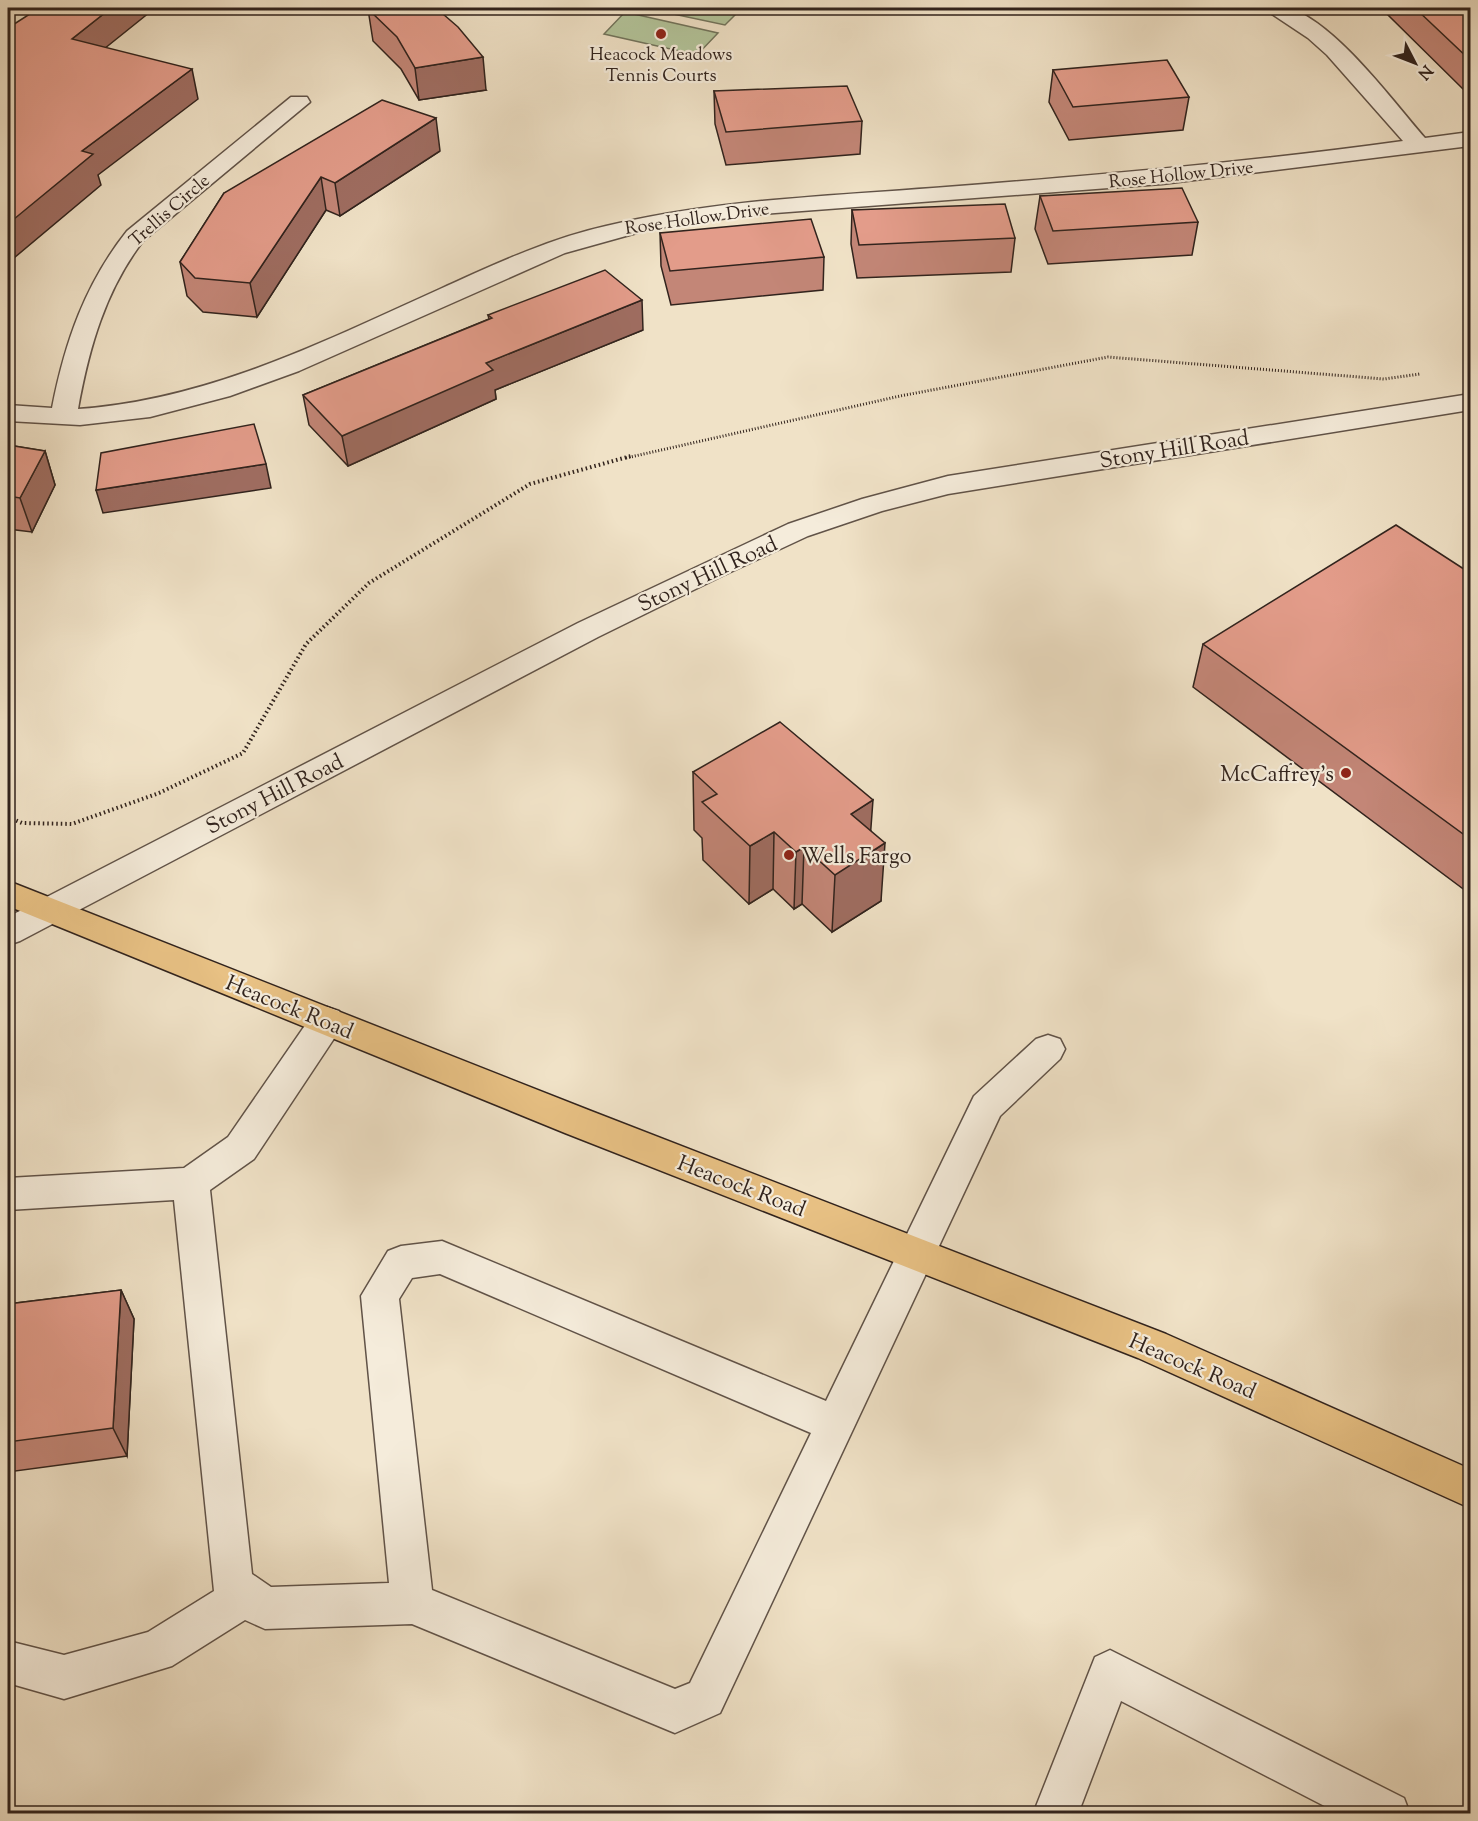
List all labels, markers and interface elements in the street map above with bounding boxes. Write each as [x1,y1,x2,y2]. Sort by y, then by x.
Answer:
marker: Heacock Meadows Tennis Courts [654,27,668,41]
north arrow [1385,33,1445,93]
place label: Heacock Meadows Tennis Courts [590,43,732,90]
text: N [1411,59,1437,84]
street label: Rose Hollow Drive [1108,155,1255,197]
street label: Trellis Circle [124,169,216,254]
street label: Rose Hollow Drive [624,197,771,243]
street label: Stony Hill Road [1098,423,1251,479]
street label: Stony Hill Road [633,529,783,622]
street label: Stony Hill Road [201,747,350,844]
place label: McCaffrey's [1220,760,1334,792]
marker: McCaffrey's [1339,766,1353,780]
place label: Wells Fargo [801,842,912,874]
marker: Wells Fargo [782,848,796,862]
street label: Heacock Road [220,969,358,1049]
street label: Heacock Road [672,1149,810,1227]
street label: Heacock Road [1123,1327,1260,1409]

